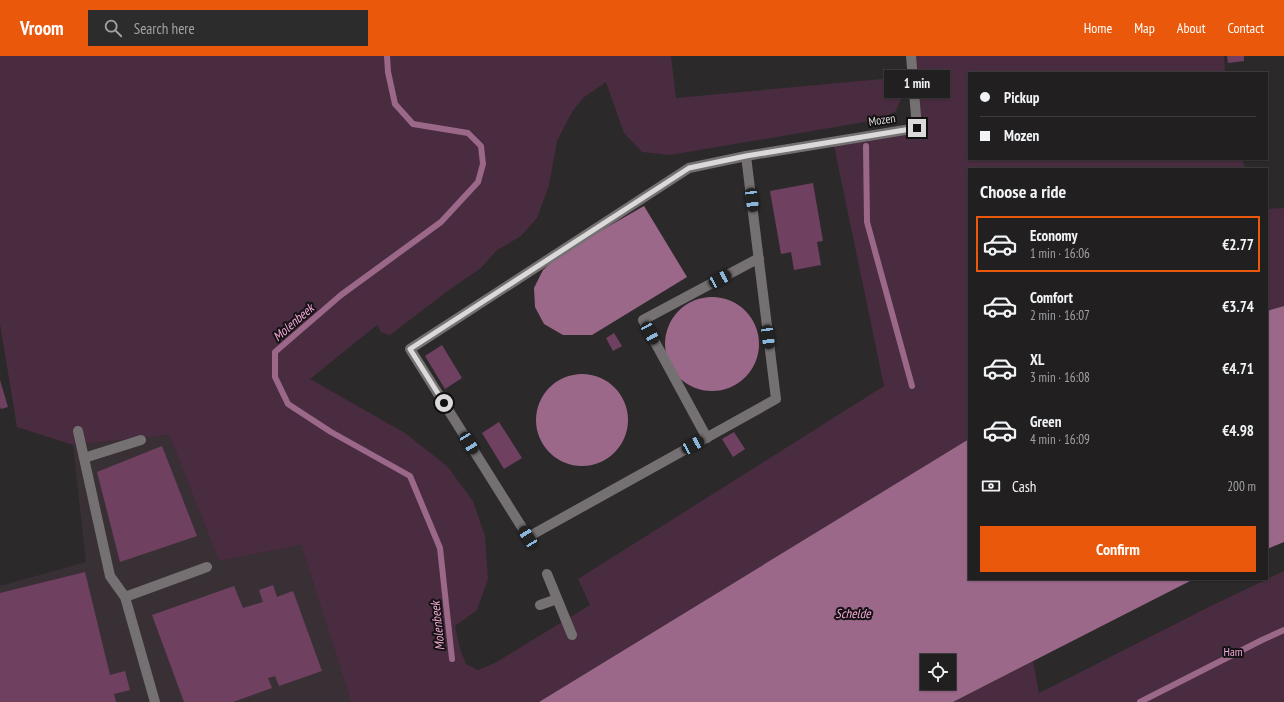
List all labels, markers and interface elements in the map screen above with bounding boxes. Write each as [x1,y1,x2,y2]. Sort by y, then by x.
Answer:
search box [88,10,368,46]
text: Vroom [20,16,64,40]
icon: search [102,17,124,39]
text: Search here [134,19,195,38]
text: Home [1084,19,1112,37]
text: Map [1134,19,1155,37]
text: About [1177,19,1206,37]
text: Contact [1228,19,1264,37]
callout: 1 min [884,70,950,98]
text: 1 min [904,75,930,92]
text: Pickup [1004,88,1039,107]
street label: Mozen [867,110,896,129]
route end [908,119,926,137]
text: Mozen [1004,126,1039,145]
text: Choose a ride [980,180,1066,203]
car [745,187,759,213]
icon: car [982,226,1018,262]
text: Economy [1030,226,1078,245]
text: €2.77 [1222,235,1254,254]
text: 1 min · 16:06 [1030,245,1090,262]
car [707,268,733,290]
icon: car [982,288,1018,324]
text: Comfort [1030,288,1073,307]
text: €3.74 [1222,297,1254,316]
water label: Molenbeek [269,299,319,345]
text: 2 min · 16:07 [1030,307,1090,324]
car [639,320,661,346]
car [761,324,775,350]
icon: car [982,350,1018,386]
text: XL [1030,350,1044,369]
text: €4.71 [1222,359,1254,378]
text: 3 min · 16:08 [1030,369,1090,386]
route start [435,394,453,412]
icon: car [982,412,1018,448]
text: Green [1030,412,1062,431]
text: €4.98 [1222,421,1254,440]
car [458,430,480,456]
text: 4 min · 16:09 [1030,431,1090,448]
car [680,434,706,456]
icon: cash [980,475,1002,497]
text: Cash [1012,477,1036,496]
text: 200 m [1227,478,1256,495]
car [517,524,539,550]
button: Confirm [980,526,1256,572]
water label: Molenbeek [426,599,449,651]
water label: Schelde [835,605,872,622]
park label: Ham [1223,644,1243,659]
map controls [920,654,956,690]
button: locate [920,654,956,690]

